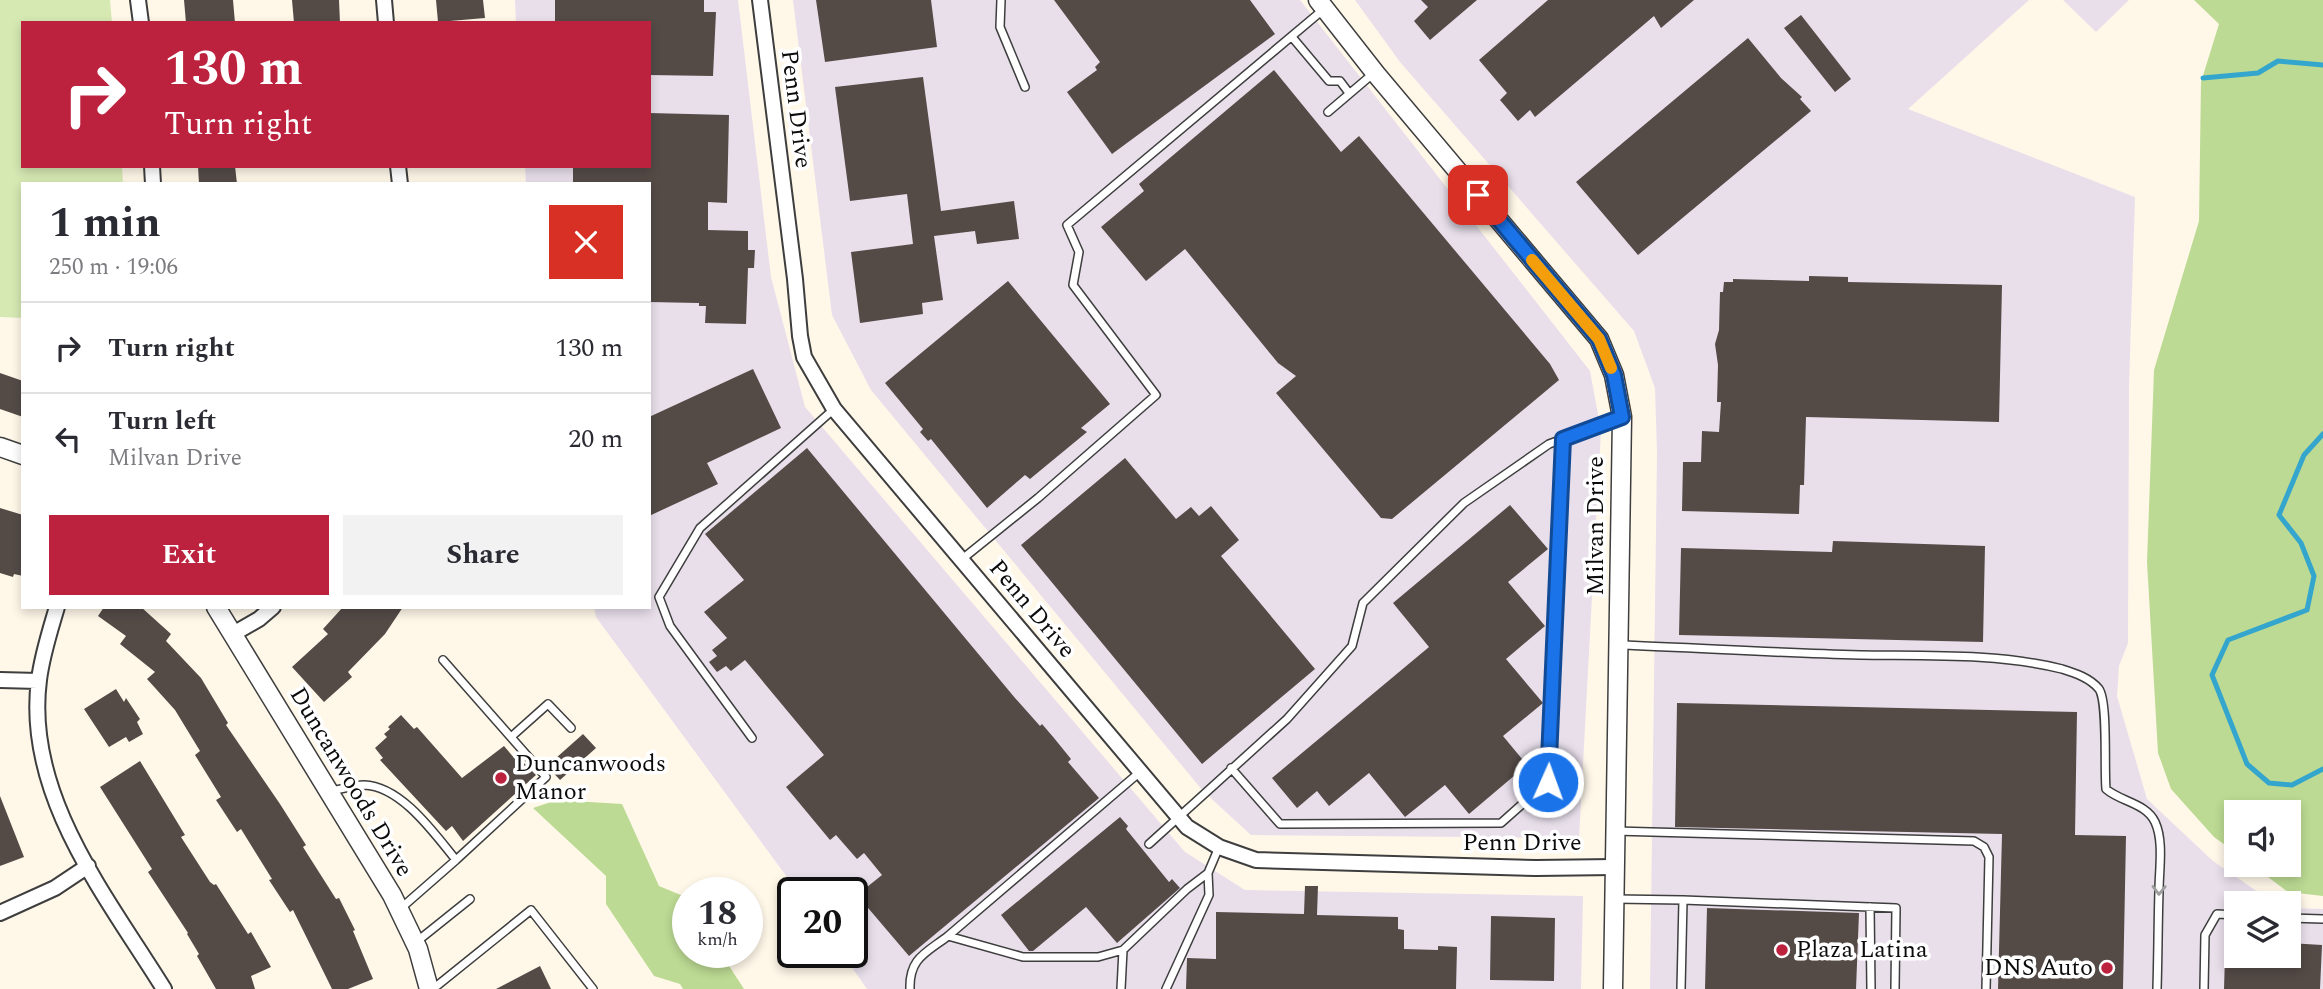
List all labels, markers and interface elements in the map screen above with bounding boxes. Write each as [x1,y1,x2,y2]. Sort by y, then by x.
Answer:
text: 130 m [164,32,303,107]
street label: Penn Drive [771,48,821,170]
icon: right [49,49,140,140]
text: Turn right [164,100,312,149]
pin [1448,165,1508,225]
icon: arrive [1459,176,1497,214]
text: 1 min [49,192,161,255]
button: close [549,205,623,279]
text: 250 m · 19:06 [49,250,178,285]
text: Turn right [108,328,235,368]
text: 130 m [555,328,623,368]
icon: right [49,329,87,367]
text: Turn left [108,401,216,441]
text: 20 m [568,419,623,459]
icon: left [49,420,87,458]
text: Milvan Drive [108,441,242,476]
street label: Milvan Drive [1578,456,1614,596]
button: Exit [49,515,329,595]
button: Share [343,515,623,595]
street label: Penn Drive [980,552,1084,666]
street label: Duncanwoods Drive [280,680,422,884]
position arrow [1511,745,1585,819]
place label: Duncanwoods Manor [515,746,666,810]
marker: Duncanwoods Manor [493,770,509,786]
map controls [2224,800,2301,968]
button: sound [2224,800,2301,877]
street label: Penn Drive [1462,825,1582,861]
speed limit sign: 20 [777,877,868,968]
one-way arrow [2151,885,2167,896]
text: 18 [698,887,737,940]
button: layers [2224,891,2301,968]
text: km/h [697,926,738,953]
place label: Plaza Latina [1796,932,1928,968]
marker: Plaza Latina [1774,942,1790,958]
place label: DNS Auto [1984,950,2093,986]
marker: DNS Auto [2099,960,2115,976]

